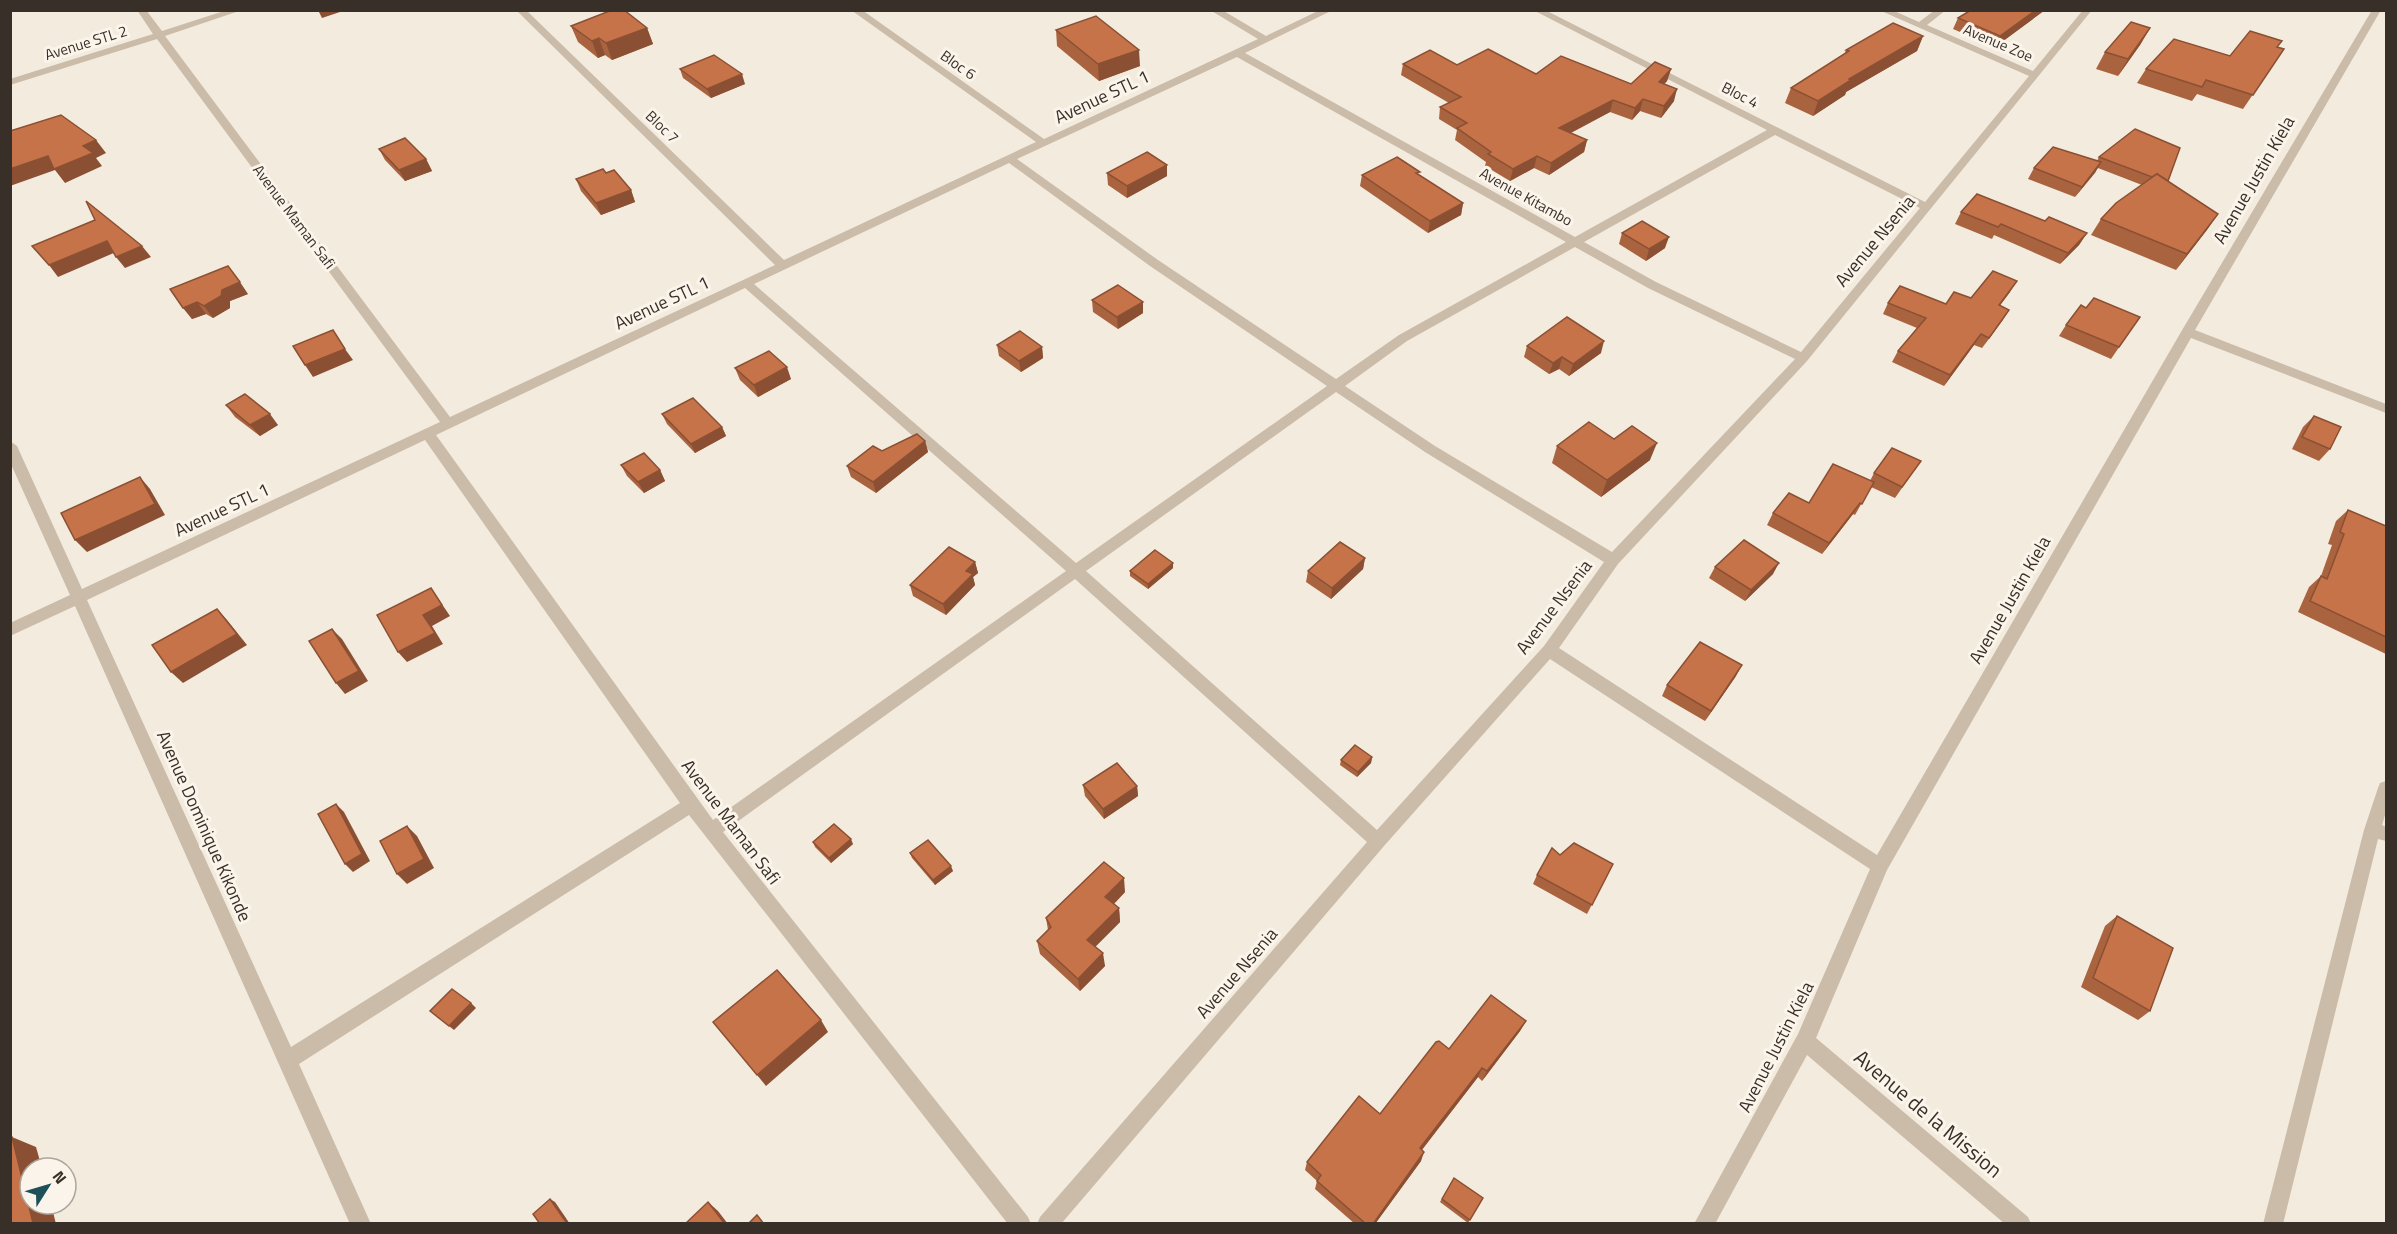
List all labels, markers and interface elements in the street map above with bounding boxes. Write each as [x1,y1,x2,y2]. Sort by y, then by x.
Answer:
street label: Avenue Zoe [1960,18,2037,68]
street label: Avenue STL 2 [42,19,130,66]
street label: Bloc 6 [936,44,981,85]
street label: Avenue STL 1 [1050,63,1154,130]
street label: Bloc 4 [1718,75,1763,114]
street label: Bloc 7 [640,105,684,148]
street label: Avenue Justin Kiela [2206,111,2301,249]
street label: Avenue Maman Safi [247,160,341,274]
street label: Avenue Kitambo [1476,161,1577,232]
street label: Avenue Nsenia [1828,189,1921,292]
street label: Avenue STL 1 [610,269,714,336]
street label: Avenue STL 1 [170,476,274,543]
street label: Avenue Justin Kiela [1962,531,2057,669]
street label: Avenue Nsenia [1509,554,1598,660]
street label: Avenue Dominique Kikonde [150,726,259,926]
street label: Avenue Maman Safi [675,753,788,890]
street label: Avenue Nsenia [1190,921,1284,1024]
street label: Avenue Justin Kiela [1731,977,1820,1117]
street label: Avenue de la Mission [1847,1041,2010,1185]
north arrow [18,1156,78,1216]
text: N [47,1165,73,1189]

